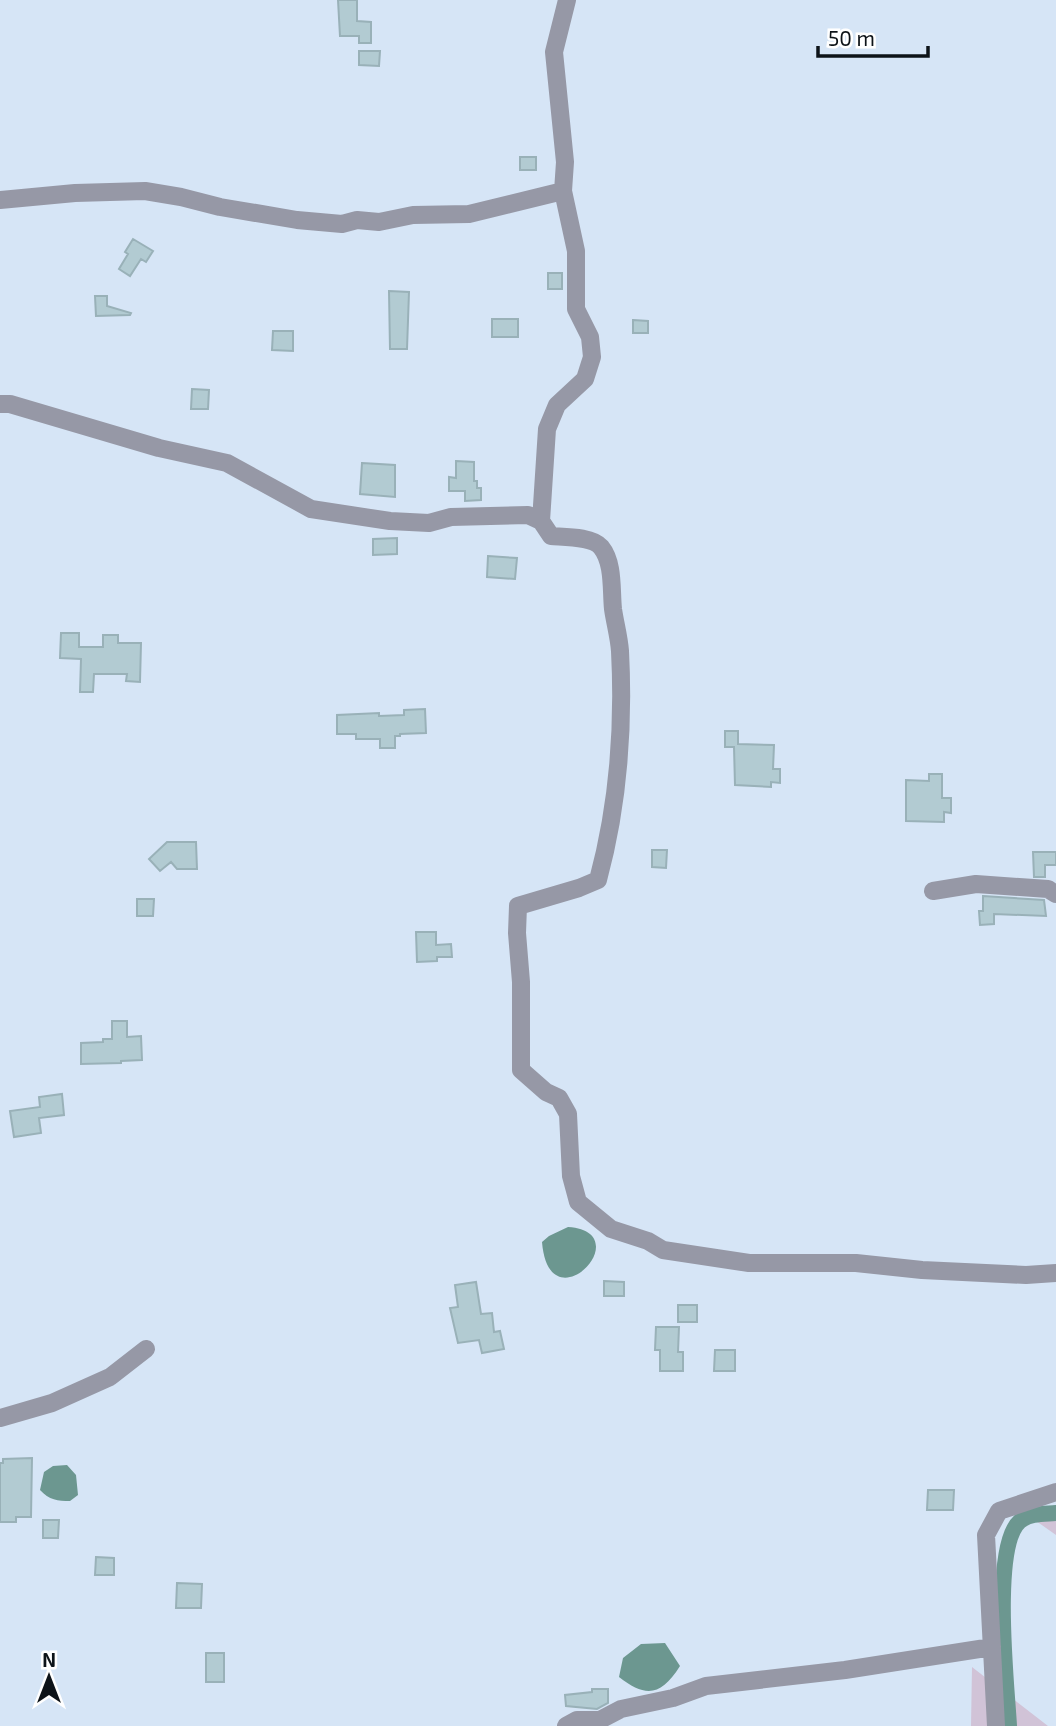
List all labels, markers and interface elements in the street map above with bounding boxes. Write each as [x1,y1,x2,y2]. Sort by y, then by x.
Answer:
scale bar [818,14,928,58]
text: 50 m [828,25,875,50]
north arrow [14,1642,84,1712]
text: N [42,1648,56,1671]

